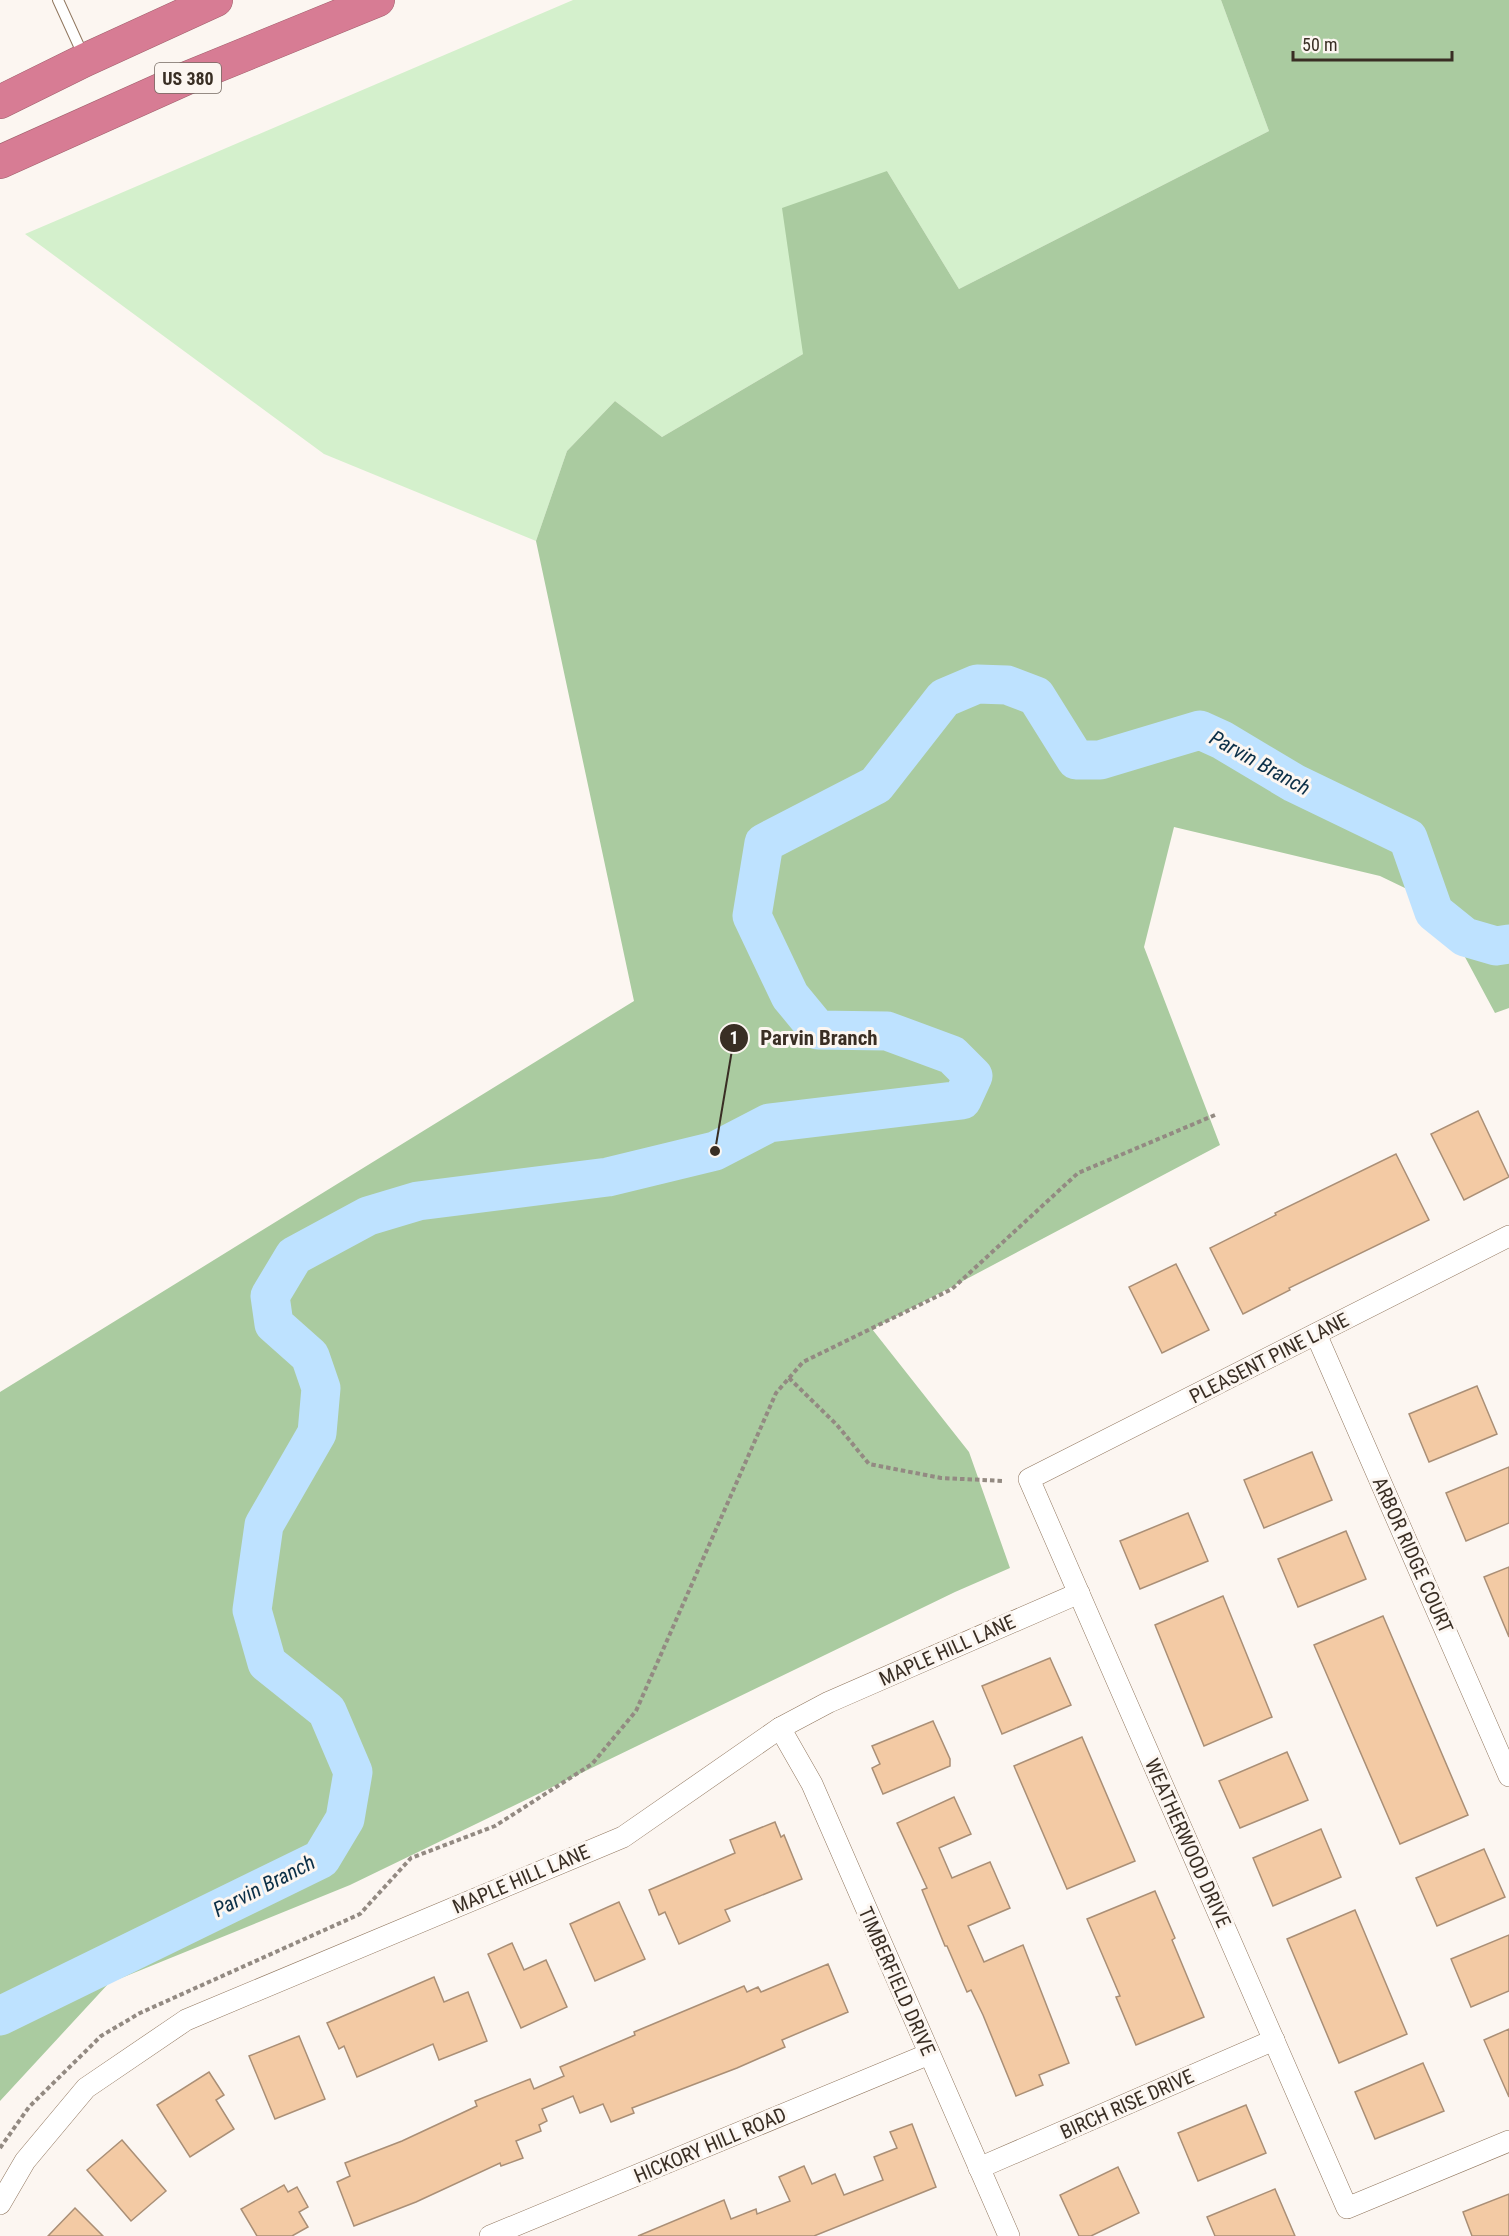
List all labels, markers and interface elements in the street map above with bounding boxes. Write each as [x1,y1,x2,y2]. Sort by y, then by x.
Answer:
scale bar [1293,24,1452,62]
text: 50 m [1302,34,1337,55]
road number: US 380 [155,63,221,93]
water label: Parvin Branch [1206,726,1314,800]
callout: Parvin Branch [719,1018,890,1057]
text: Parvin Branch [760,1026,878,1050]
text: 1 [729,1027,739,1048]
street label: PLEASENT PINE LANE [1185,1307,1353,1409]
street label: ARBOR RIDGE COURT [1368,1473,1458,1637]
street label: MAPLE HILL LANE [875,1609,1019,1691]
street label: WEATHERWOOD DRIVE [1140,1755,1236,1931]
street label: MAPLE HILL LANE [449,1839,593,1919]
water label: Parvin Branch [209,1850,319,1922]
street label: TIMBERFIELD DRIVE [853,1903,941,2059]
street label: BIRCH RISE DRIVE [1057,2064,1198,2144]
street label: HICKORY HILL ROAD [630,2102,790,2188]

